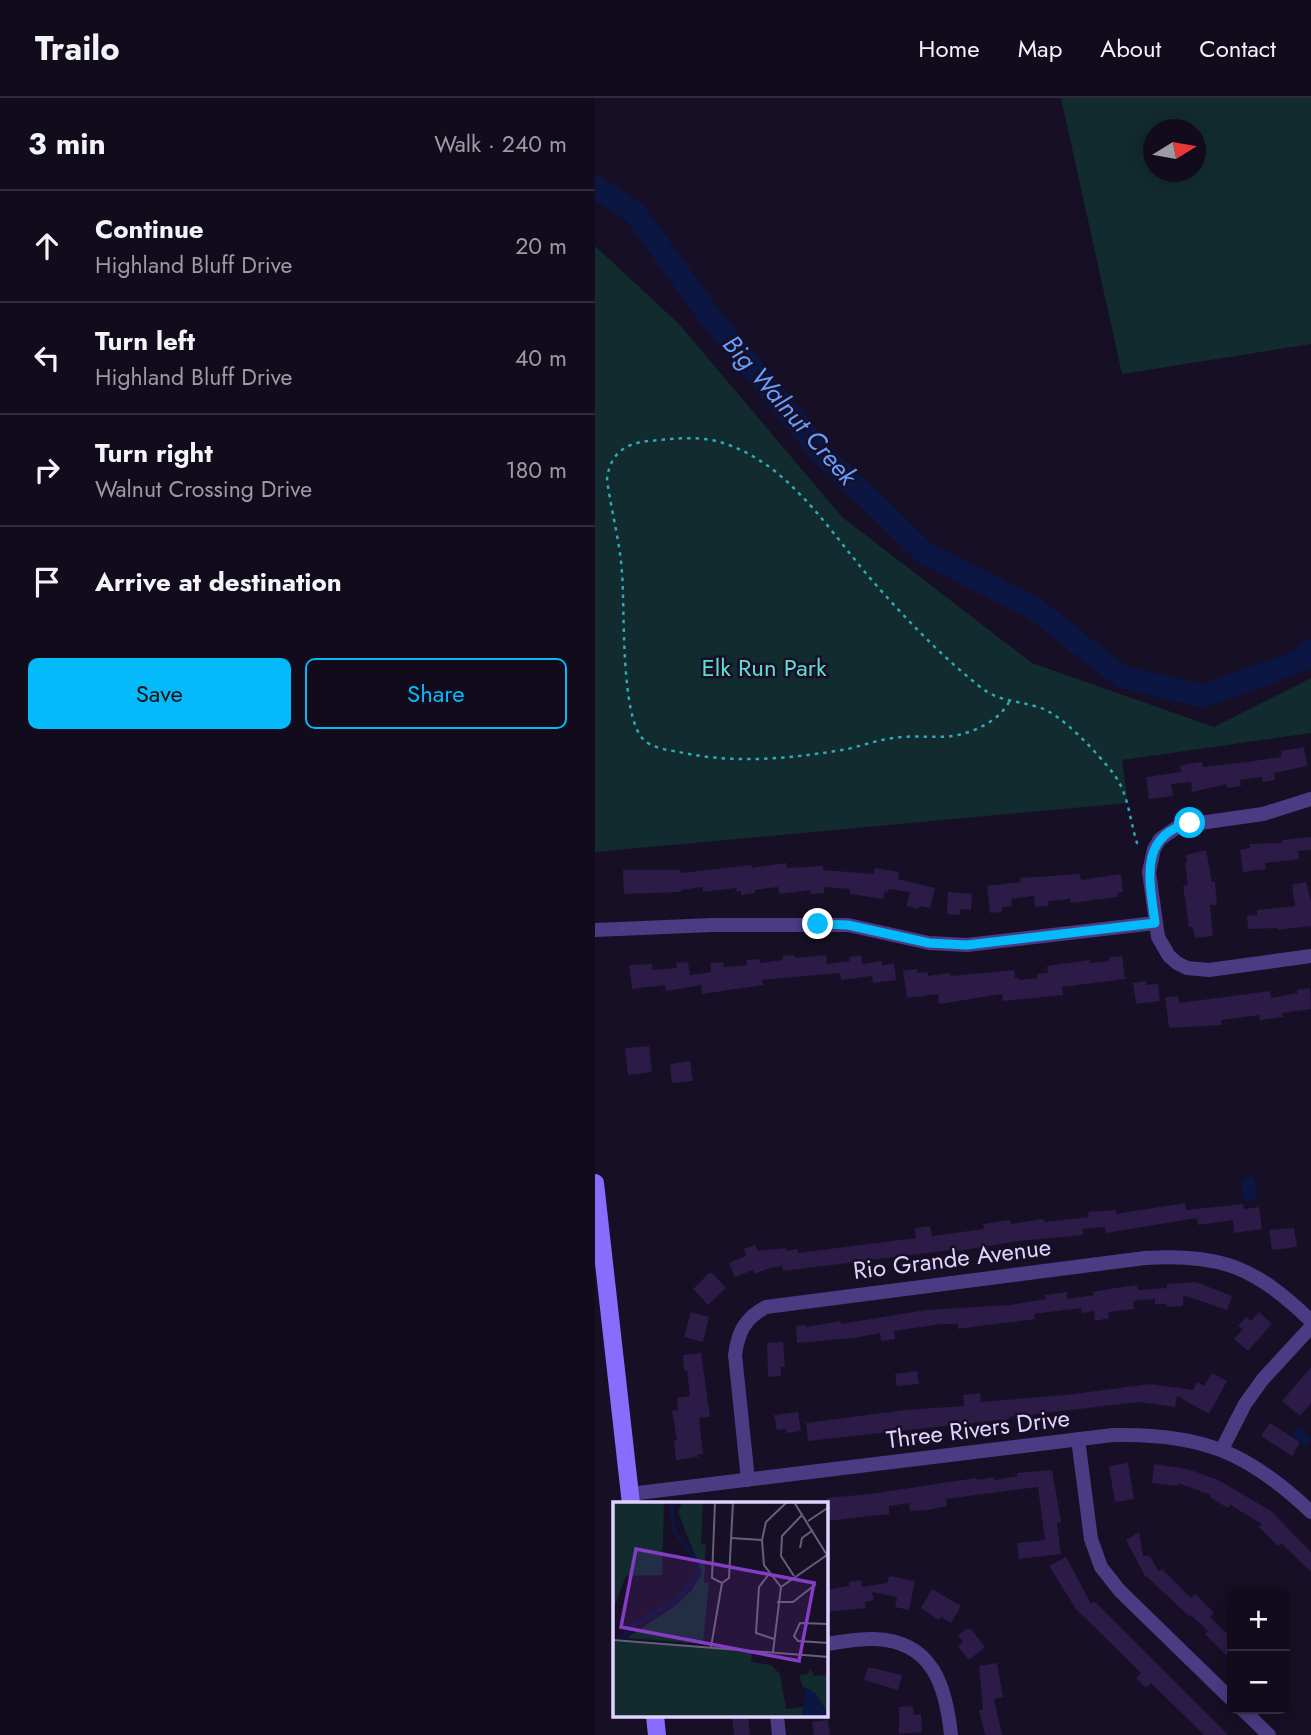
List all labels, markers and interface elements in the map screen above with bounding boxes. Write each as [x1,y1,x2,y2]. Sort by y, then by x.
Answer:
text: Trailo [35,25,120,72]
text: Home [918,31,980,66]
text: Map [1018,31,1062,66]
text: About [1100,31,1161,66]
text: Contact [1199,31,1276,66]
north arrow [1143,119,1206,182]
text: 3 min [28,122,106,165]
text: Walk · 240 m [434,127,567,161]
text: Continue [95,210,204,248]
icon: ahead [28,227,66,265]
text: 20 m [515,229,567,263]
text: Highland Bluff Drive [95,248,292,282]
text: Turn left [95,322,195,360]
water label: Big Walnut Creek [714,326,867,495]
icon: left [28,339,66,377]
text: 40 m [515,341,567,375]
text: Highland Bluff Drive [95,360,292,394]
text: Turn right [95,434,213,472]
icon: right [28,451,66,489]
text: 180 m [505,453,567,487]
text: Walnut Crossing Drive [95,472,312,506]
icon: arrive [28,563,66,601]
text: Arrive at destination [95,563,342,601]
park label: Elk Run Park [701,650,827,685]
button: Save [28,658,291,729]
button: Share [305,658,567,729]
route start [1174,807,1205,838]
route end [802,908,833,939]
street label: Rio Grande Avenue [851,1229,1053,1288]
street label: Three Rivers Drive [884,1400,1072,1457]
inset map [613,1502,828,1718]
map controls [1227,1588,1290,1714]
button: + [1227,1588,1290,1651]
button: − [1227,1651,1290,1714]

